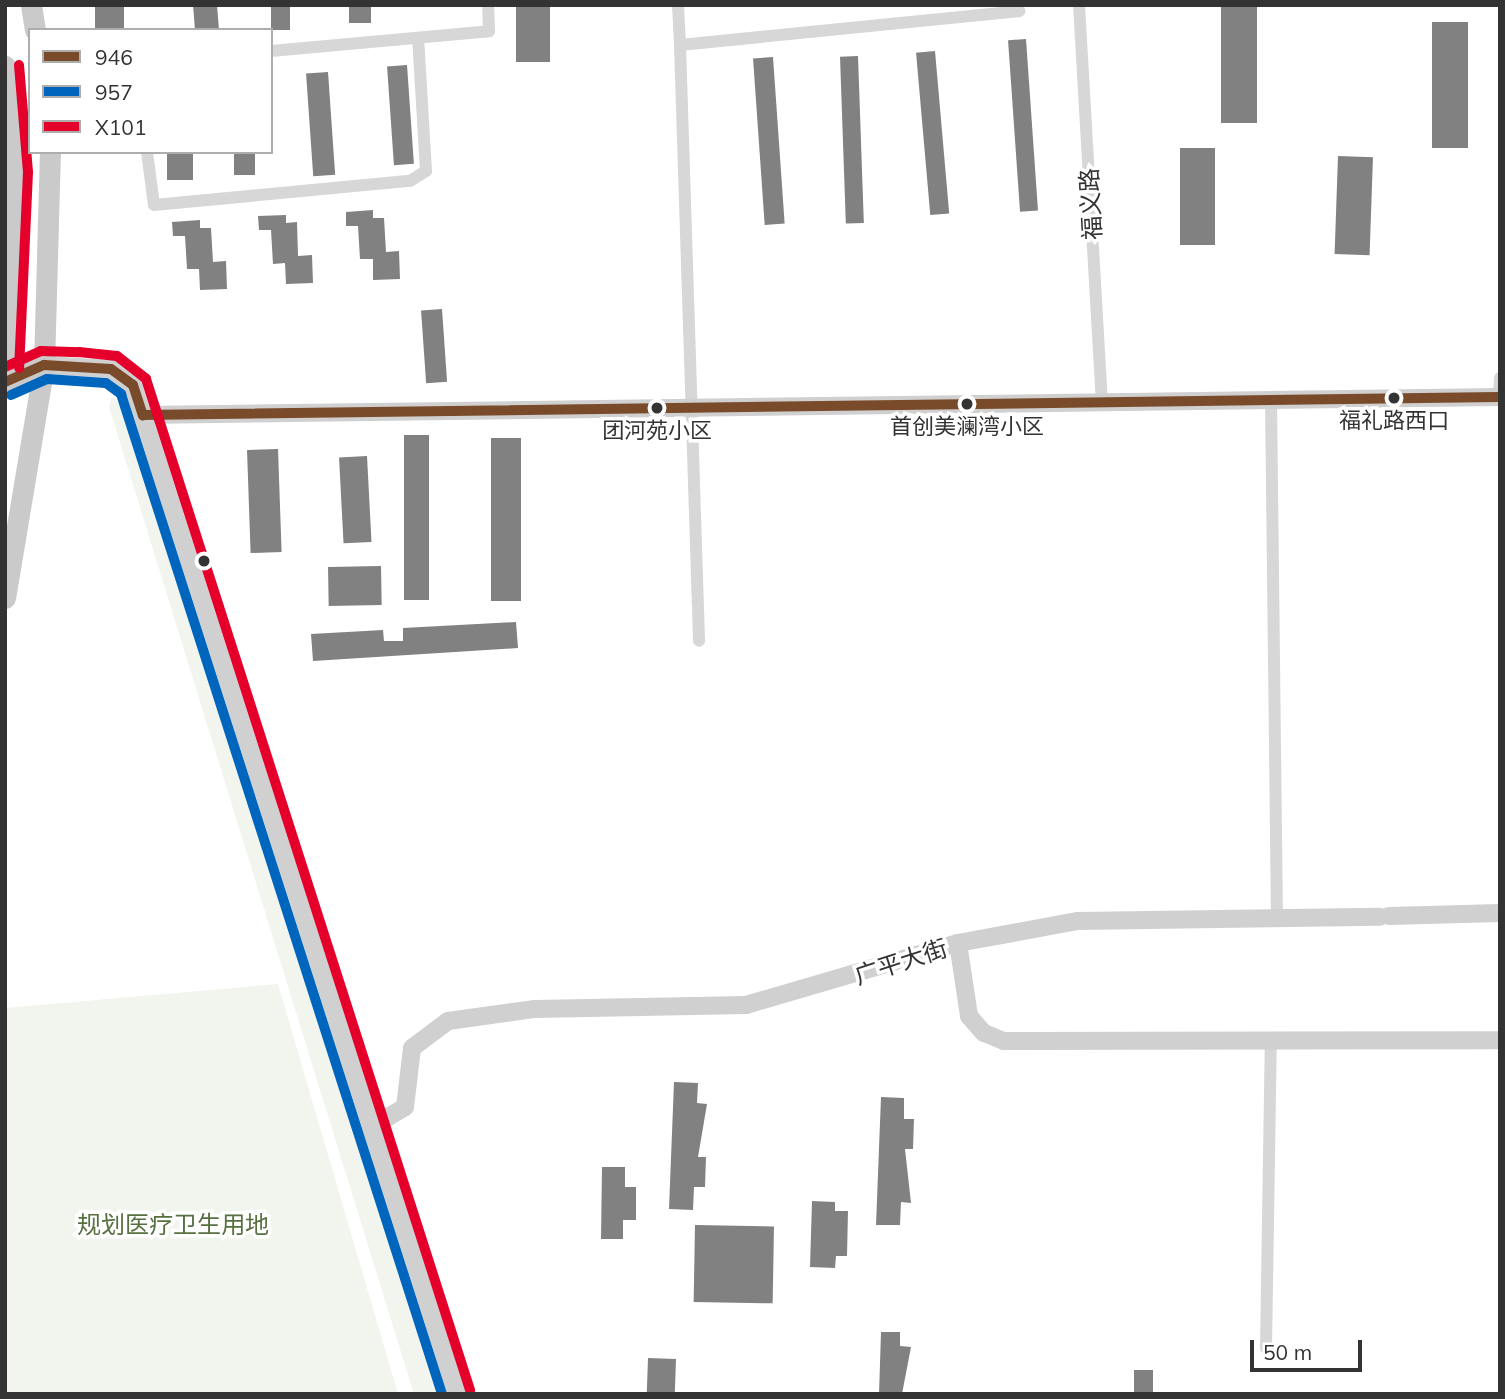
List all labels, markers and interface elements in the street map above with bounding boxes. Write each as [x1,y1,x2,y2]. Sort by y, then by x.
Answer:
legend [28,28,273,154]
text: 946 [95,44,133,70]
text: 957 [95,79,133,105]
text: X101 [95,114,147,140]
street label: 福义路 [1075,167,1107,241]
marker: 福礼路西口 [1387,391,1401,405]
marker: 首创美澜湾小区 [960,397,974,411]
marker: 团河苑小区 [650,401,664,415]
place label: 福礼路西口 [1339,408,1449,434]
place label: 首创美澜湾小区 [890,414,1044,440]
place label: 团河苑小区 [602,418,712,444]
unlabelled marker [197,554,211,568]
street label: 广平大街 [851,933,951,991]
park label: 规划医疗卫生用地 [77,1211,269,1239]
scale bar [1253,1326,1365,1370]
text: 50 m [1263,1339,1312,1365]

